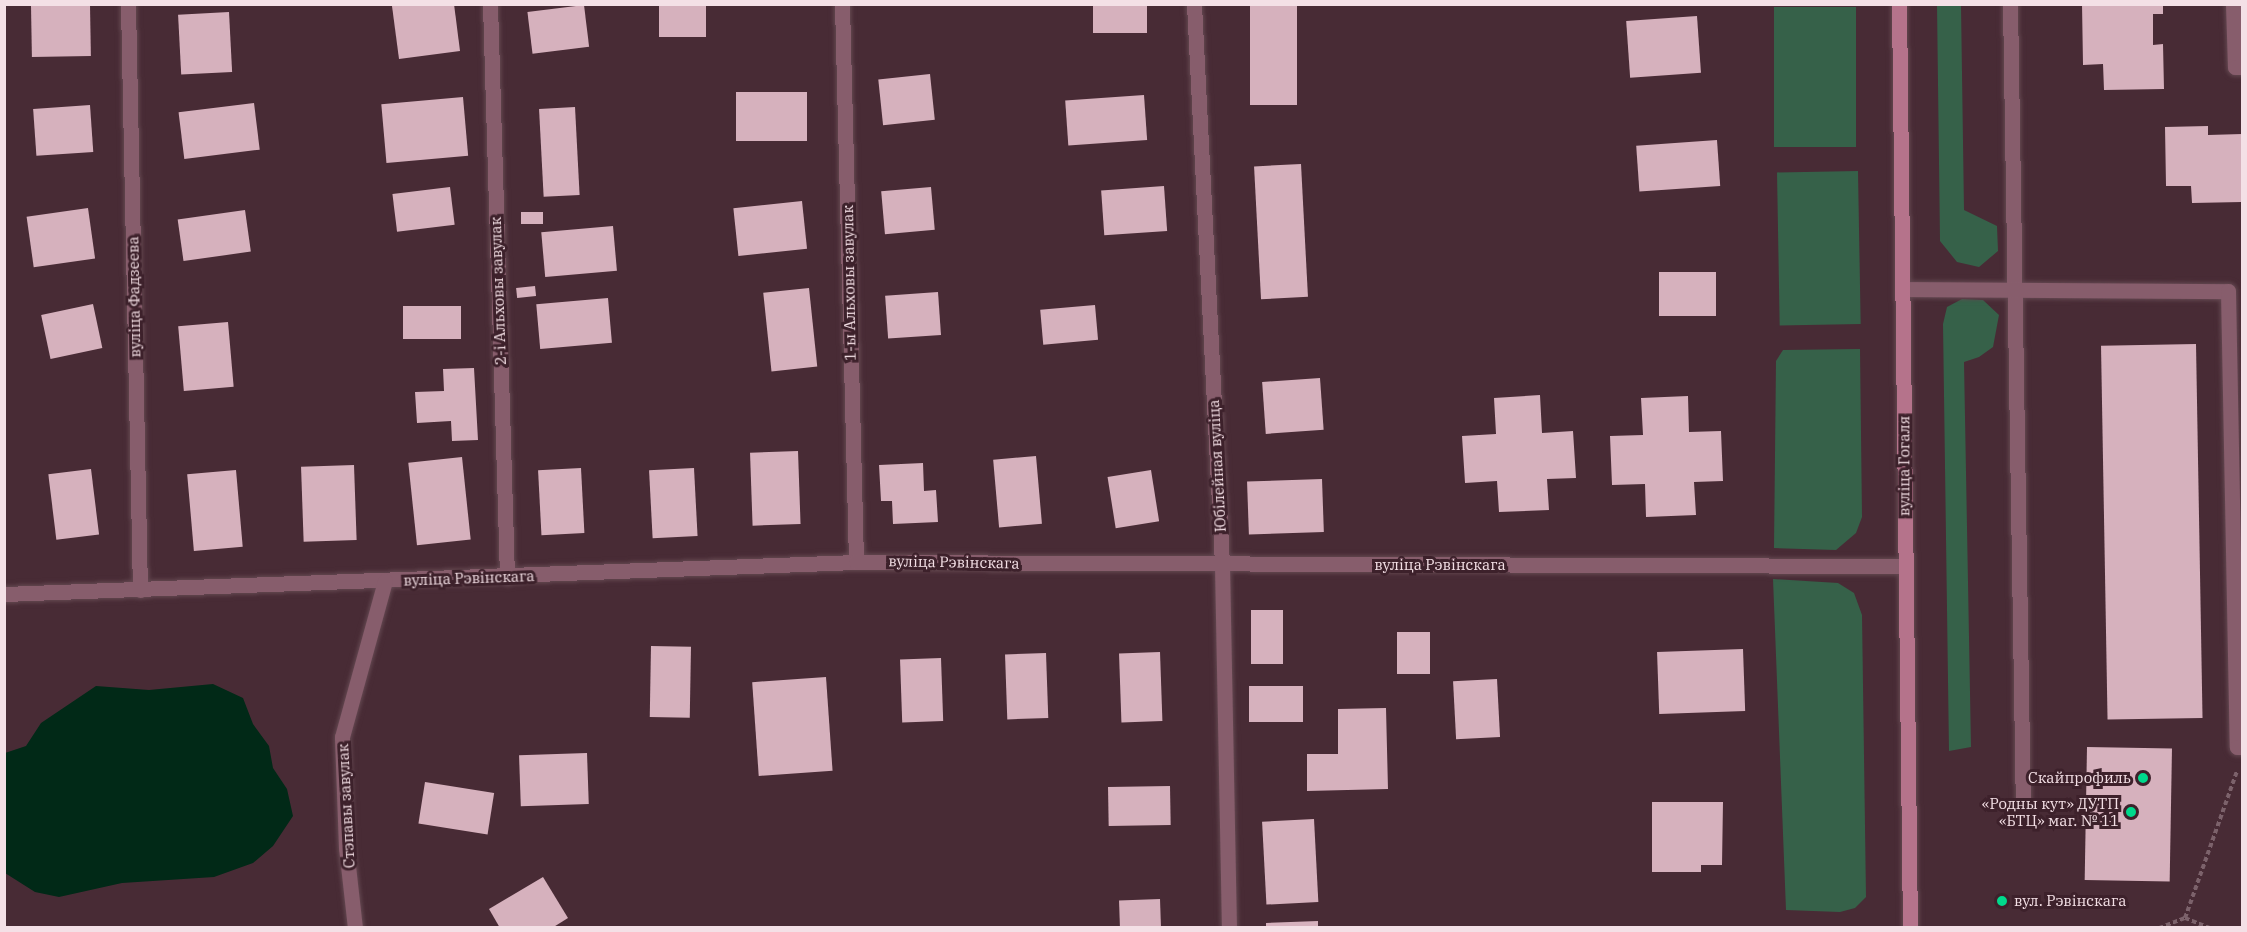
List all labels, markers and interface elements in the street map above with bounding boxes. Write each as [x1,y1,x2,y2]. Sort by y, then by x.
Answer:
street label: 1-ы Альховы завулак [839,205,859,361]
street label: 2-і Альховы завулак [486,216,510,366]
street label: вуліца Фадзеева [124,236,144,358]
street label: Юбілейная вуліца [1205,399,1229,533]
street label: вуліца Гогаля [1895,416,1913,516]
street label: вуліца Рэвінскага [888,552,1020,572]
street label: вуліца Рэвінскага [1374,556,1506,574]
street label: вуліца Рэвінскага [403,567,535,589]
street label: Стэпавы завулак [334,743,358,869]
place label: Скайпрофиль [2028,769,2131,787]
marker: Скайпрофиль [2136,771,2150,785]
place label: «Родны кут» ДУТП «БТЦ» маг. № 11 [1982,794,2119,829]
marker: «Родны кут» ДУТП «БТЦ» маг. № 11 [2124,805,2138,819]
place label: вул. Рэвінскага [2014,892,2126,910]
marker: вул. Рэвінскага [1995,894,2009,908]

